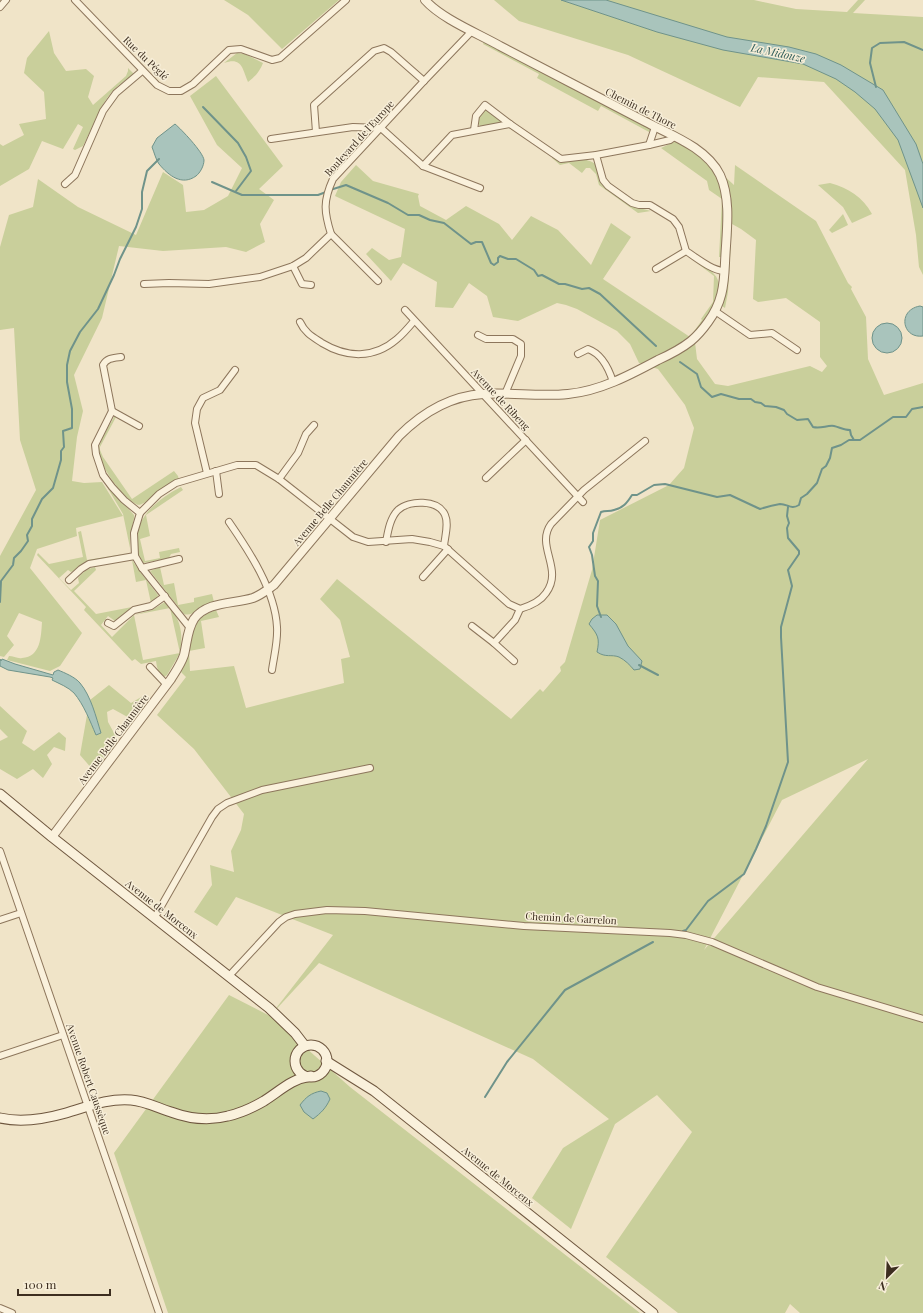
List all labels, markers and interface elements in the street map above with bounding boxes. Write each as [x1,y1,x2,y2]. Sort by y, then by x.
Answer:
street label: Rue du Péglé [120,33,172,83]
water label: La Midouze [749,39,807,66]
street label: Chemin de Thore [603,84,679,132]
street label: Boulevard de l'Europe [321,97,397,179]
street label: Avenue de Ribeng [468,364,534,434]
street label: Avenue Belle Chaumière [289,455,371,549]
street label: Avenue Belle Chaumière [74,691,152,788]
street label: Avenue de Morcenx [122,876,202,942]
street label: Chemin de Garrelon [525,909,617,927]
street label: Avenue Robert Caussèque [63,1021,115,1136]
street label: Avenue de Morcenx [459,1142,537,1210]
north arrow [867,1257,907,1297]
scale bar [18,1271,110,1297]
text: 100 m [24,1276,57,1292]
text: N [876,1278,889,1295]

